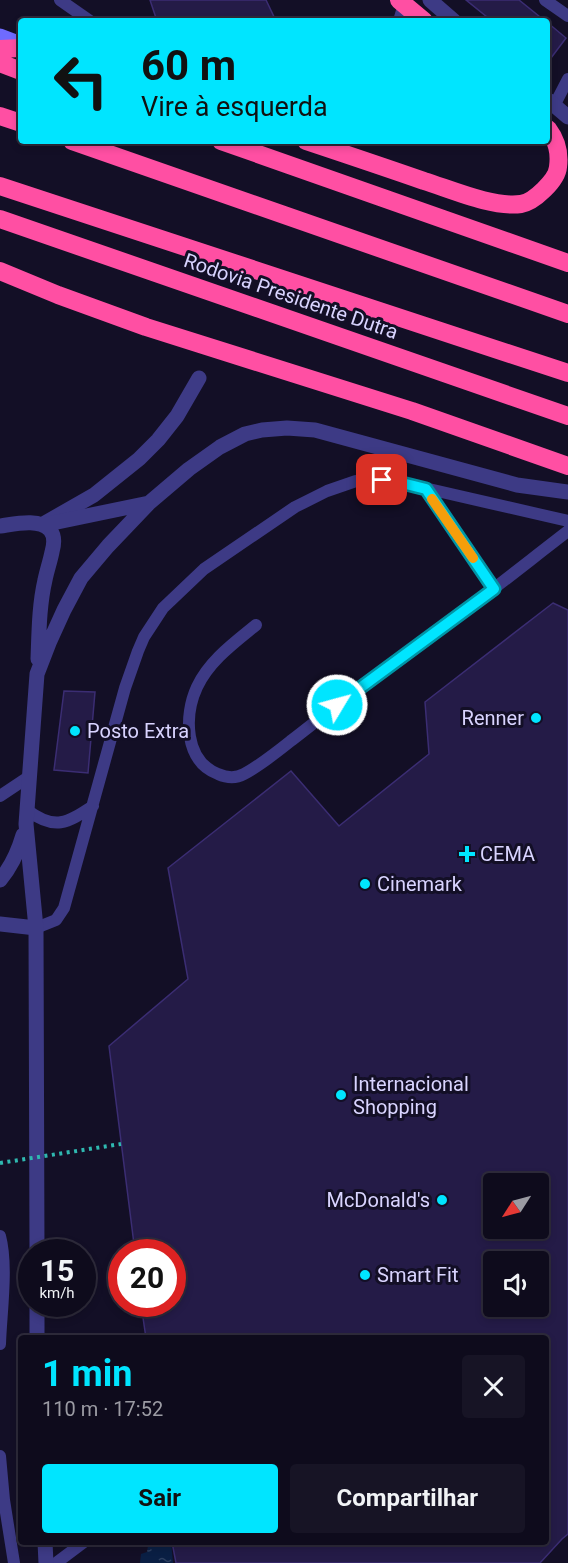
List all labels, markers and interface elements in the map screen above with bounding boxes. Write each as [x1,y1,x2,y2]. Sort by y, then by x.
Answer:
text: 60 m [141,41,236,90]
icon: left [42,42,120,120]
text: Vire à esquerda [141,91,328,123]
street label: Rodovia Presidente Dutra [181,248,401,344]
pin [356,454,407,505]
icon: arrive [365,463,398,496]
position arrow [305,673,369,737]
place label: Renner [462,706,524,730]
marker: Renner [529,711,543,725]
place label: Posto Extra [87,719,189,743]
marker: Posto Extra [68,724,82,738]
place label: CEMA [480,842,535,866]
marker: CEMA [458,845,476,863]
place label: Cinemark [377,872,463,896]
marker: Cinemark [358,877,372,891]
place label: Internacional Shopping [353,1072,469,1119]
marker: Internacional Shopping [334,1088,348,1102]
north arrow [483,1173,549,1239]
map controls [483,1173,549,1317]
place label: McDonald's [326,1188,430,1212]
marker: McDonald's [435,1193,449,1207]
speed limit sign: 20 [108,1239,186,1317]
button: sound [483,1251,549,1317]
text: 15 [40,1253,74,1288]
place label: Smart Fit [377,1263,459,1287]
marker: Smart Fit [358,1268,372,1282]
text: km/h [39,1284,75,1302]
text: 1 min [42,1353,133,1395]
button: close [462,1355,525,1418]
text: 110 m · 17:52 [42,1397,163,1421]
button: Sair [42,1464,278,1533]
button: Compartilhar [290,1464,525,1533]

